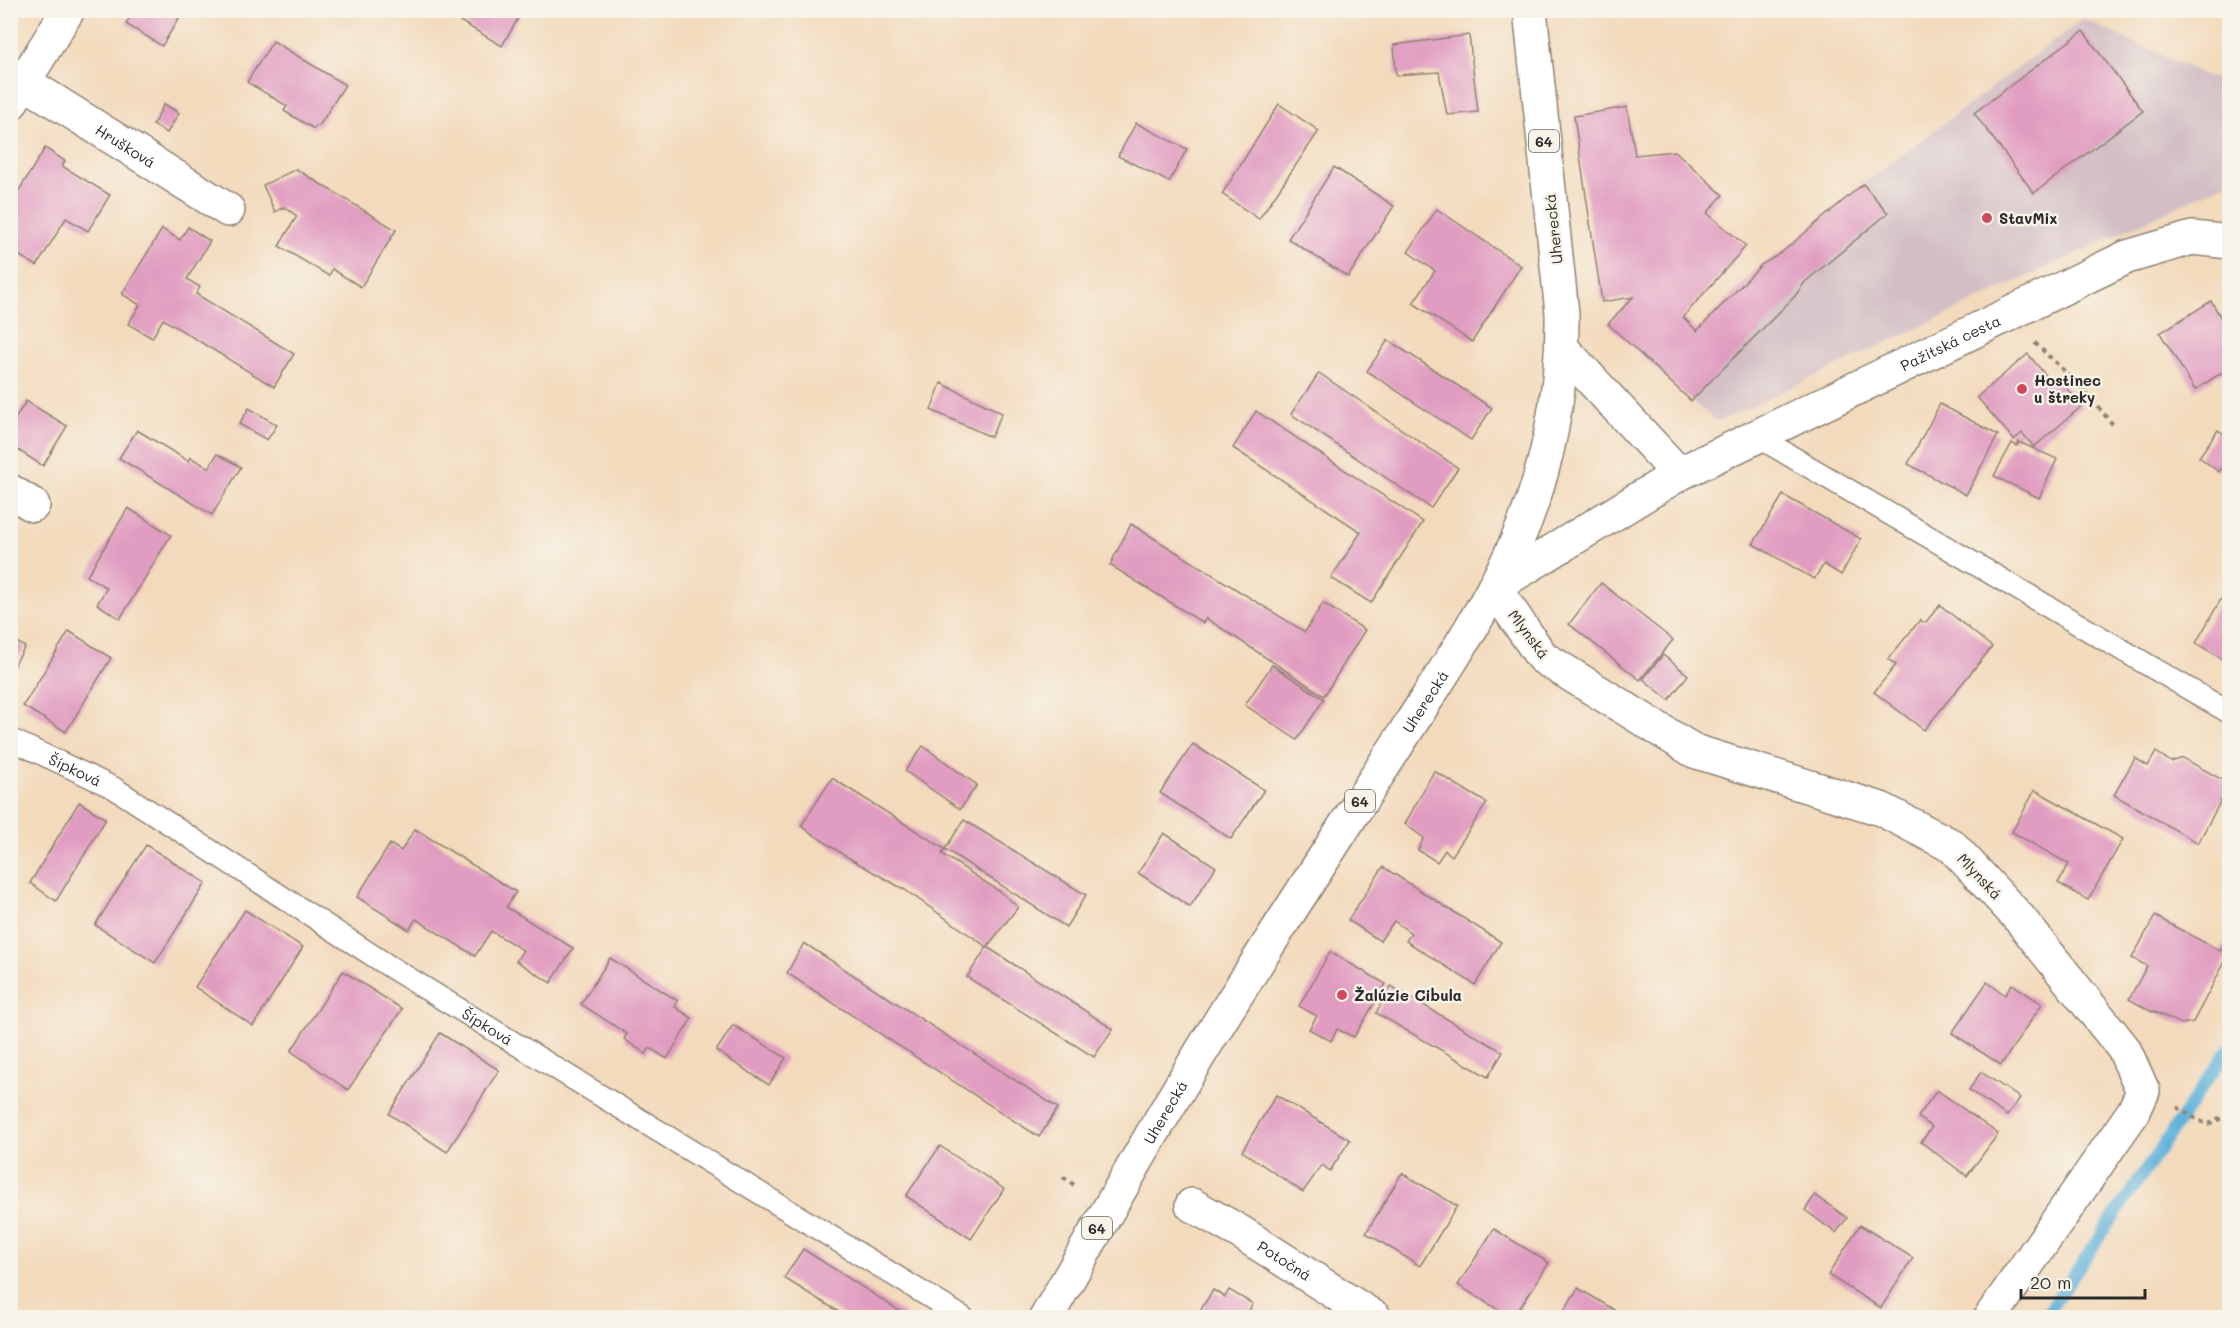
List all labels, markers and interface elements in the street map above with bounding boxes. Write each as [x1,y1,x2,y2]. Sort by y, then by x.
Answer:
street label: Hrušková [92,119,159,172]
road number: 64 [1529,130,1559,152]
street label: Uherecká [1539,193,1567,265]
place label: StavMix [1999,208,2058,228]
marker: StavMix [1980,211,1994,225]
street label: Pažitská cesta [1897,310,2004,375]
place label: Hostinec u štreky [2034,370,2101,407]
marker: Hostinec u štreky [2015,382,2029,396]
street label: Mlynská [1504,605,1554,663]
street label: Uherecká [1397,666,1453,737]
street label: Šípková [46,749,105,791]
road number: 64 [1345,790,1375,812]
street label: Mlynská [1953,849,2007,903]
place label: Žalúzie Cibula [1354,985,1462,1005]
marker: Žalúzie Cibula [1335,988,1349,1002]
street label: Šípková [458,1003,517,1050]
street label: Uherecká [1139,1076,1192,1148]
road number: 64 [1082,1217,1112,1239]
street label: Potočná [1254,1236,1315,1285]
scale bar [2021,1262,2146,1300]
text: 20 m [2030,1270,2071,1294]

